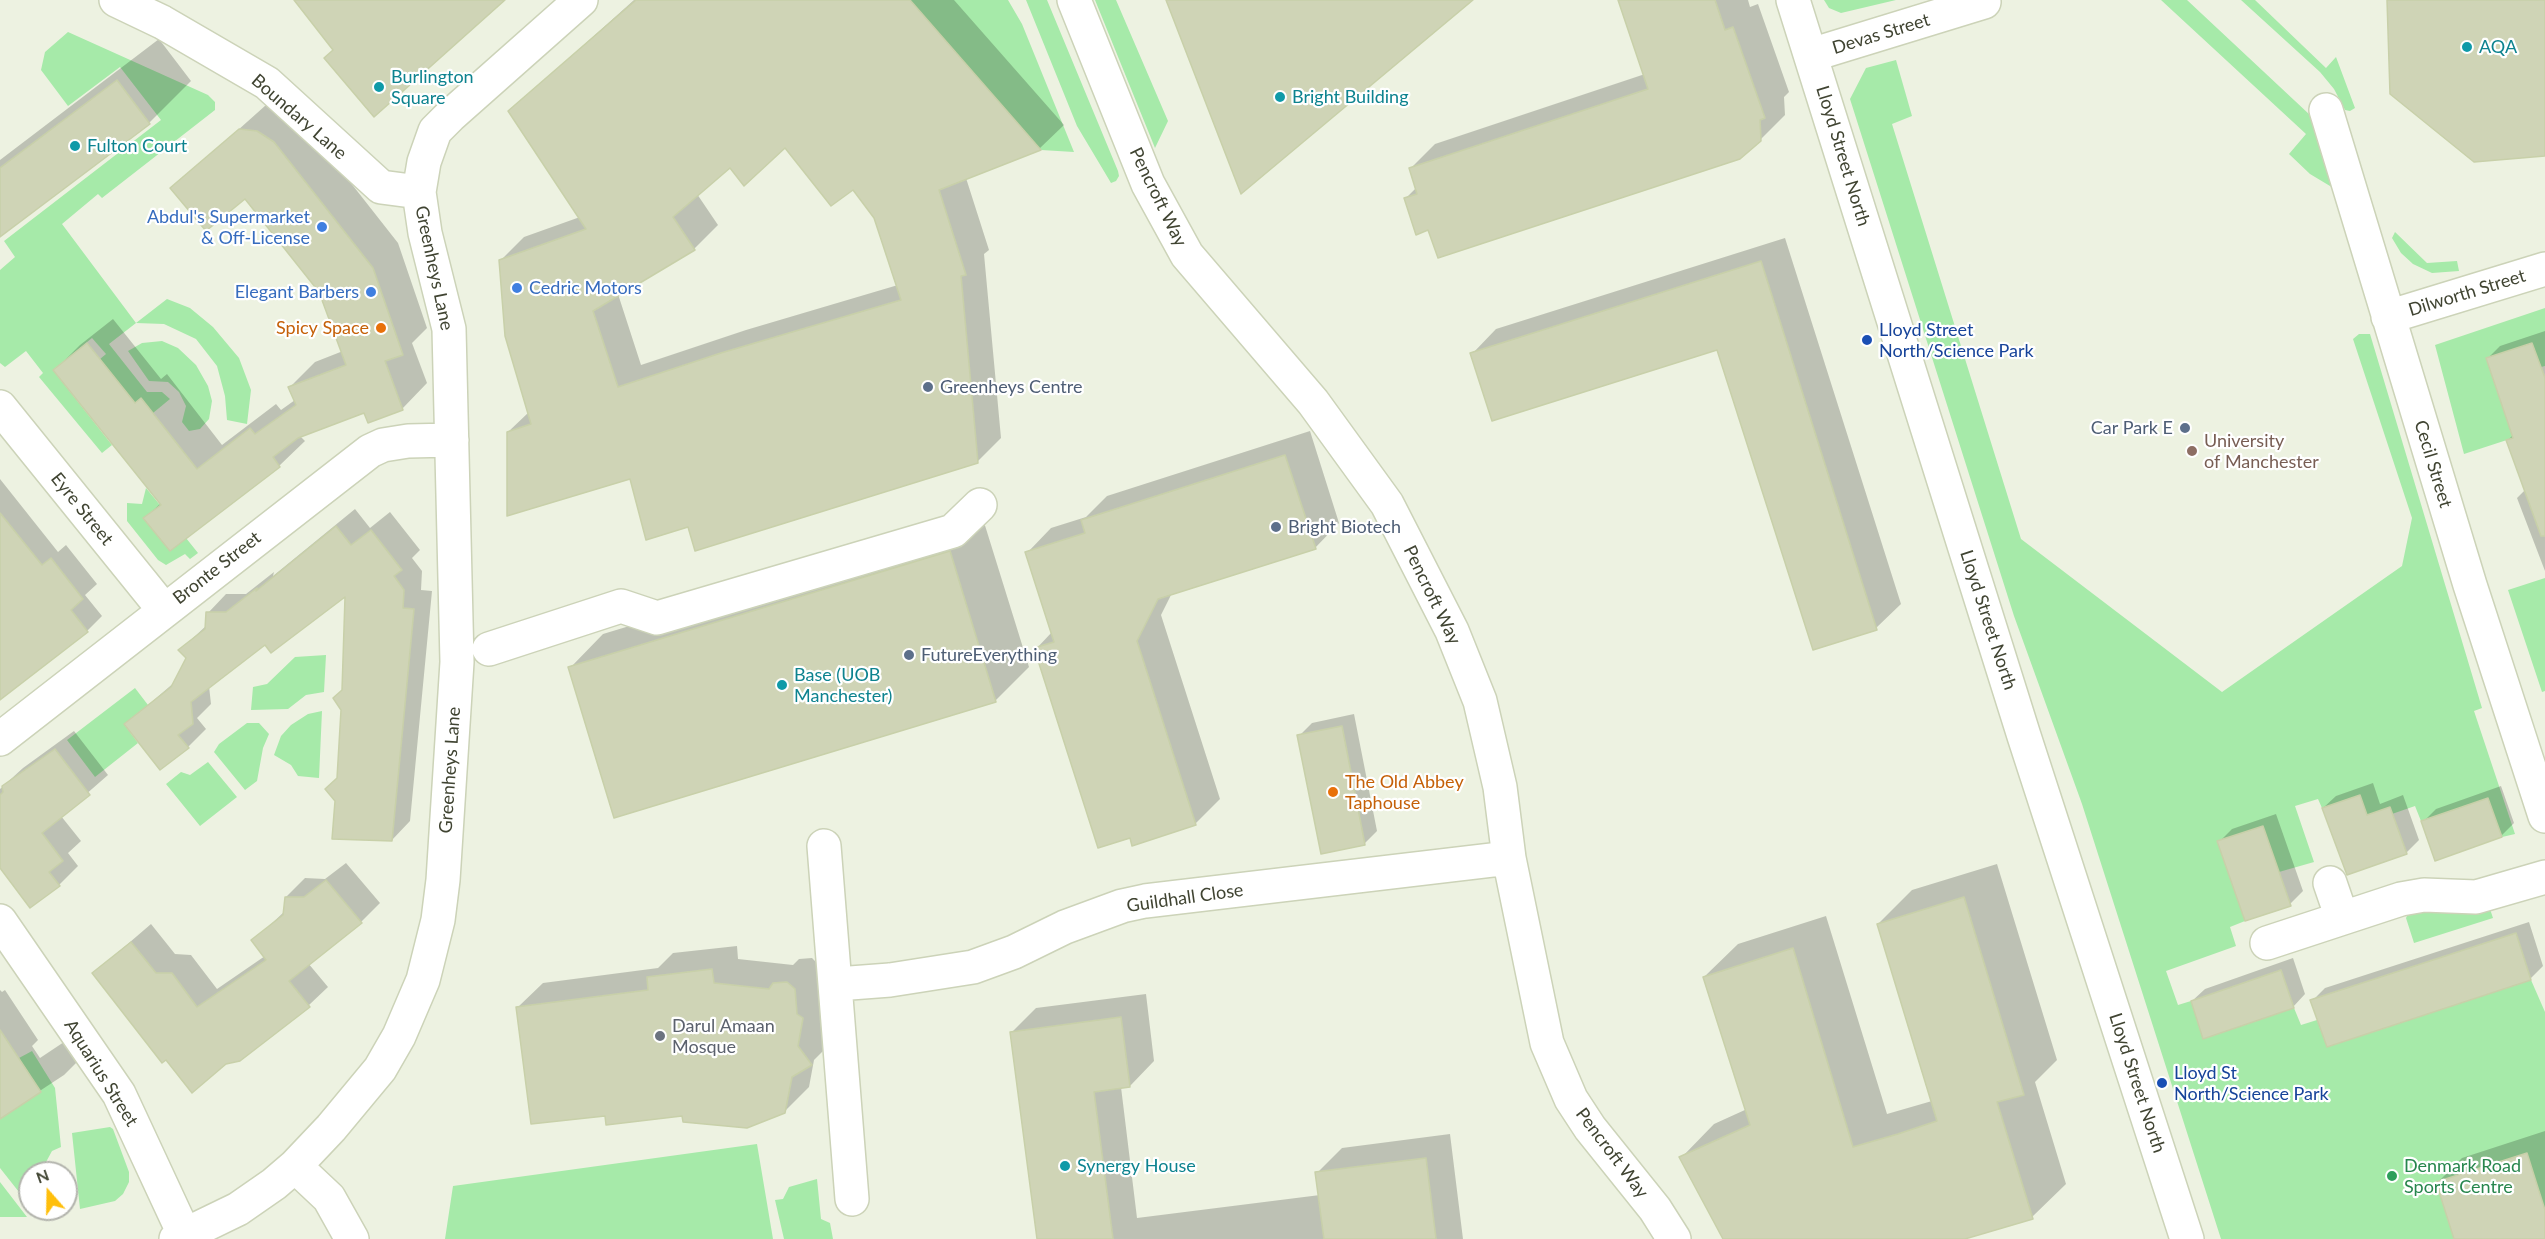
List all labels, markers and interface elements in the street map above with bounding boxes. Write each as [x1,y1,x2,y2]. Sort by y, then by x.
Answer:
street label: Devas Street [1830,9,1932,59]
place label: AQA [2479,36,2517,58]
marker: AQA [2460,40,2474,54]
place label: Burlington Square [391,66,474,109]
street label: Boundary Lane [247,70,351,164]
marker: Burlington Square [372,80,386,94]
street label: Lloyd Street North [1811,83,1875,229]
place label: Bright Building [1292,86,1409,108]
marker: Bright Building [1273,90,1287,104]
place label: Fulton Court [87,135,187,157]
marker: Fulton Court [68,139,82,153]
street label: Pencroft Way [1125,144,1191,250]
street label: Greenheys Lane [410,204,458,332]
place label: Abdul's Supermarket & Off-License [147,206,310,248]
marker: Abdul's Supermarket & Off-License [315,220,329,234]
street label: Dilworth Street [2406,265,2528,321]
place label: Cedric Motors [529,277,642,299]
place label: Elegant Barbers [235,281,359,303]
marker: Cedric Motors [510,281,524,295]
marker: Elegant Barbers [364,285,378,299]
place label: Spicy Space [276,317,369,339]
place label: Lloyd Street North/Science Park [1879,319,2034,362]
marker: Spicy Space [374,321,388,335]
marker: Lloyd Street North/Science Park [1860,333,1874,347]
place label: Greenheys Centre [940,376,1082,398]
marker: Greenheys Centre [921,380,935,394]
place label: Car Park E [2091,417,2173,439]
street label: Cecil Street [2409,418,2457,510]
marker: Car Park E [2178,421,2192,435]
place label: University of Manchester [2204,430,2319,472]
marker: University of Manchester [2185,444,2199,458]
street label: Eyre Street [46,468,118,550]
place label: Bright Biotech [1288,516,1401,538]
marker: Bright Biotech [1269,520,1283,534]
street label: Bronte Street [169,527,265,609]
street label: Pencroft Way [1399,542,1465,648]
street label: Lloyd Street North [1955,547,2021,693]
place label: FutureEverything [921,644,1057,666]
marker: FutureEverything [902,648,916,662]
place label: Base (UOB Manchester) [794,664,892,706]
marker: Base (UOB Manchester) [775,678,789,692]
street label: Greenheys Lane [435,706,465,834]
place label: The Old Abbey Taphouse [1345,771,1464,814]
marker: The Old Abbey Taphouse [1326,785,1340,799]
street label: Guildhall Close [1125,879,1245,917]
street label: Lloyd Street North [2104,1010,2170,1156]
place label: Darul Amaan Mosque [672,1015,775,1058]
street label: Aquarius Street [60,1016,142,1130]
marker: Darul Amaan Mosque [653,1029,667,1043]
place label: Lloyd St North/Science Park [2174,1062,2329,1104]
marker: Lloyd St North/Science Park [2155,1076,2169,1090]
street label: Pencroft Way [1571,1104,1653,1202]
place label: Synergy House [1077,1155,1196,1177]
place label: Denmark Road Sports Centre [2404,1155,2521,1198]
marker: Synergy House [1058,1159,1072,1173]
north arrow [18,1161,78,1221]
text: N [33,1164,51,1187]
marker: Denmark Road Sports Centre [2385,1169,2399,1183]

